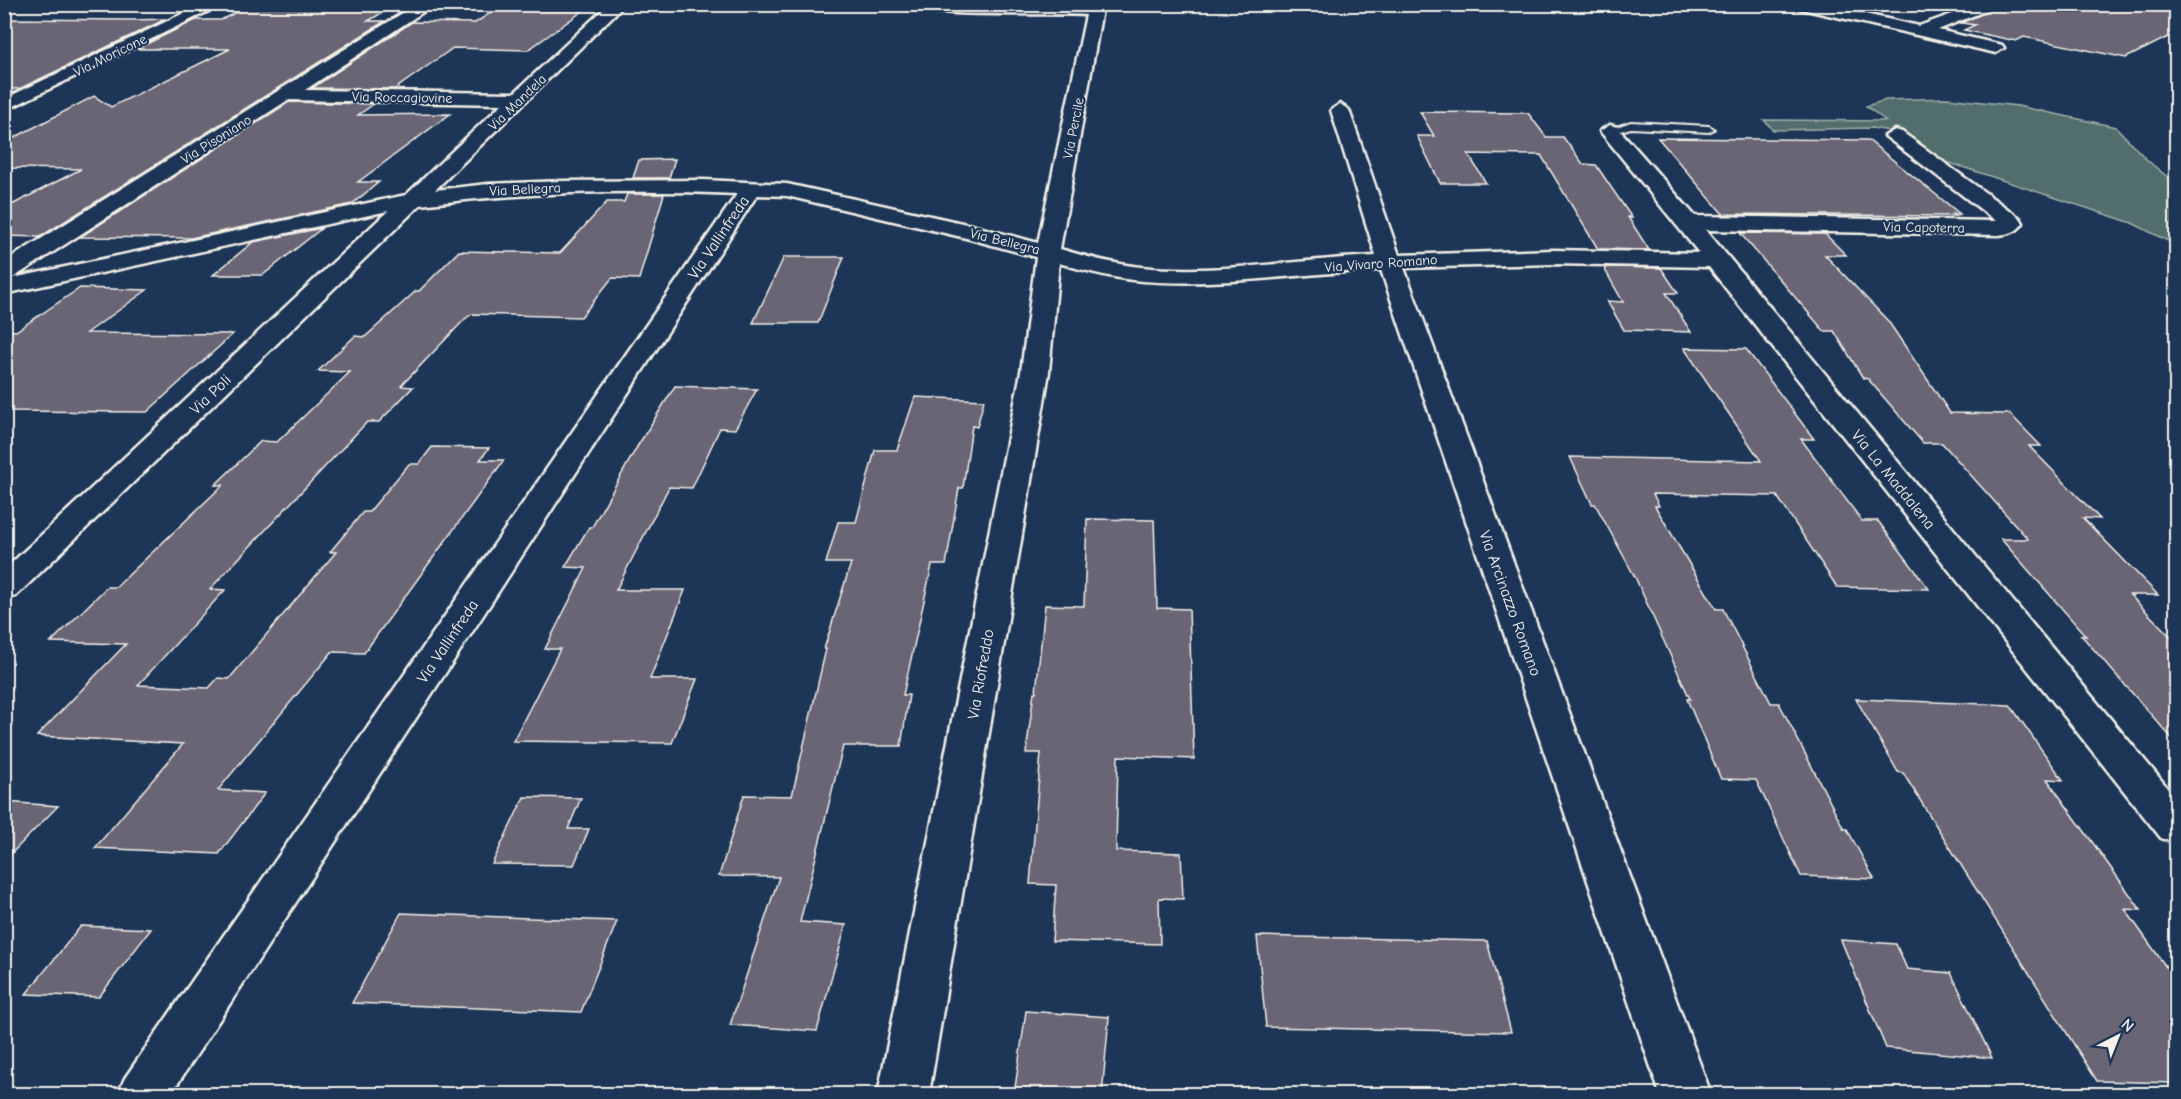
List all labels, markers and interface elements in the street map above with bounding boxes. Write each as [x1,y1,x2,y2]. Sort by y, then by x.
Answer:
street label: Via Moricone [71,30,150,80]
street label: Via Mandela [485,71,550,134]
street label: Via Roccagiovine [352,88,452,107]
street label: Via Percile [1059,96,1088,160]
street label: Via Pisoniano [178,111,255,168]
street label: Via Bellegra [489,179,561,200]
street label: Via Vallinfreda [684,193,753,283]
street label: Via Capoterra [1883,218,1965,237]
street label: Via Bellegra [968,225,1042,258]
street label: Via Vivaro Romano [1324,251,1438,276]
street label: Via Poli [187,371,235,418]
street label: Via La Maddalena [1848,426,1939,533]
street label: Via Arcinazzo Romano [1475,528,1545,678]
street label: Via Vallinfreda [413,597,482,687]
street label: Via Riofreddo [964,628,998,721]
north arrow [2088,1006,2148,1066]
text: N [2117,1015,2137,1036]

